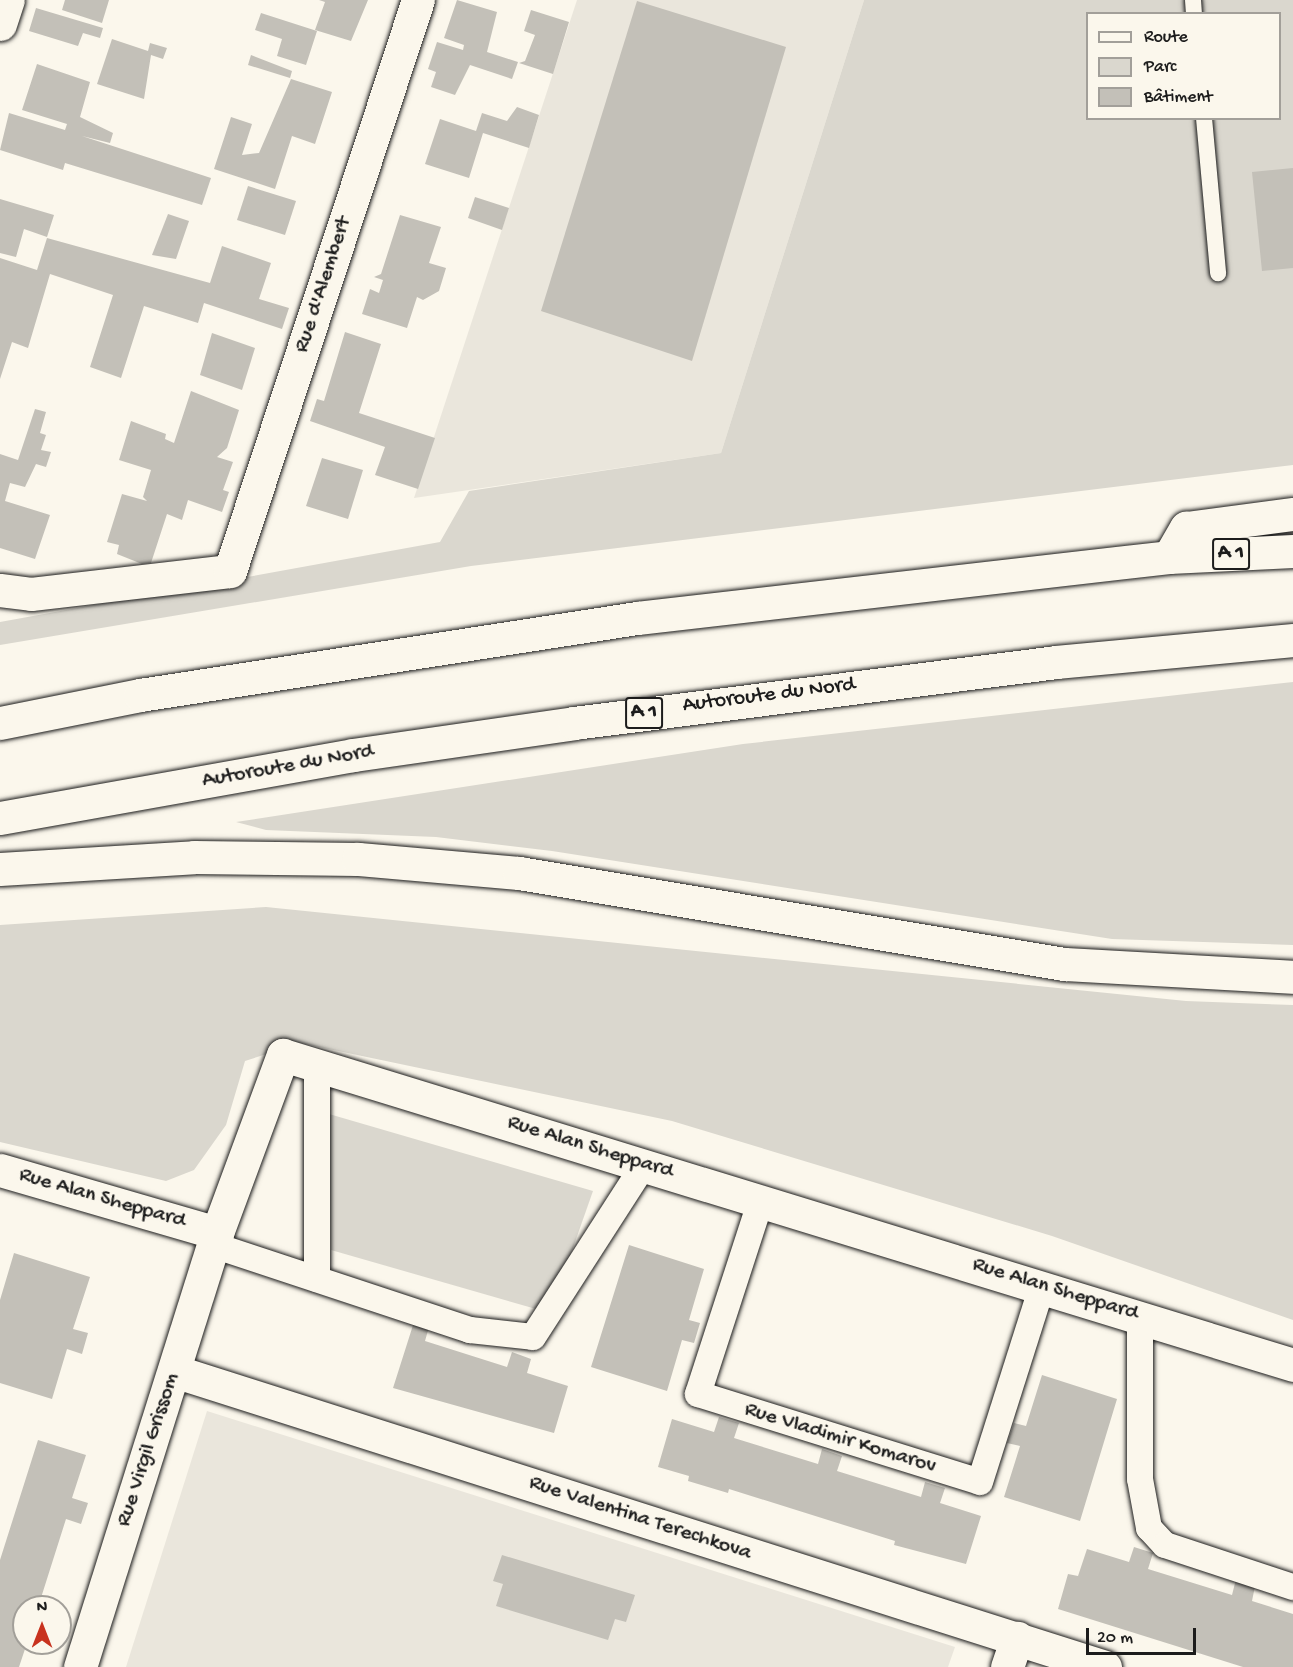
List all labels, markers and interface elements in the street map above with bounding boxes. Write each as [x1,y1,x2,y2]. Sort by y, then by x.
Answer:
legend [1086,12,1281,120]
text: Route [1144,27,1188,48]
text: Parc [1144,57,1176,78]
text: Bâtiment [1144,87,1212,108]
street label: Rue d'Alembert [290,214,358,356]
road number: A 1 [1212,536,1250,572]
street label: Autoroute du Nord [681,672,857,720]
road number: A 1 [624,695,664,731]
street label: Autoroute du Nord [200,739,376,795]
street label: Rue Alan Sheppard [504,1110,676,1186]
street label: Rue Alan Sheppard [16,1163,188,1235]
street label: Rue Alan Sheppard [969,1252,1141,1328]
street label: Rue Virgil Grissom [112,1370,186,1530]
street label: Rue Vladimir Komarov [741,1397,939,1481]
street label: Rue Valentina Terechkova [525,1471,755,1567]
north arrow [12,1595,72,1655]
text: N [37,1599,47,1618]
scale bar [1089,1616,1198,1654]
text: 20 m [1097,1628,1133,1649]

